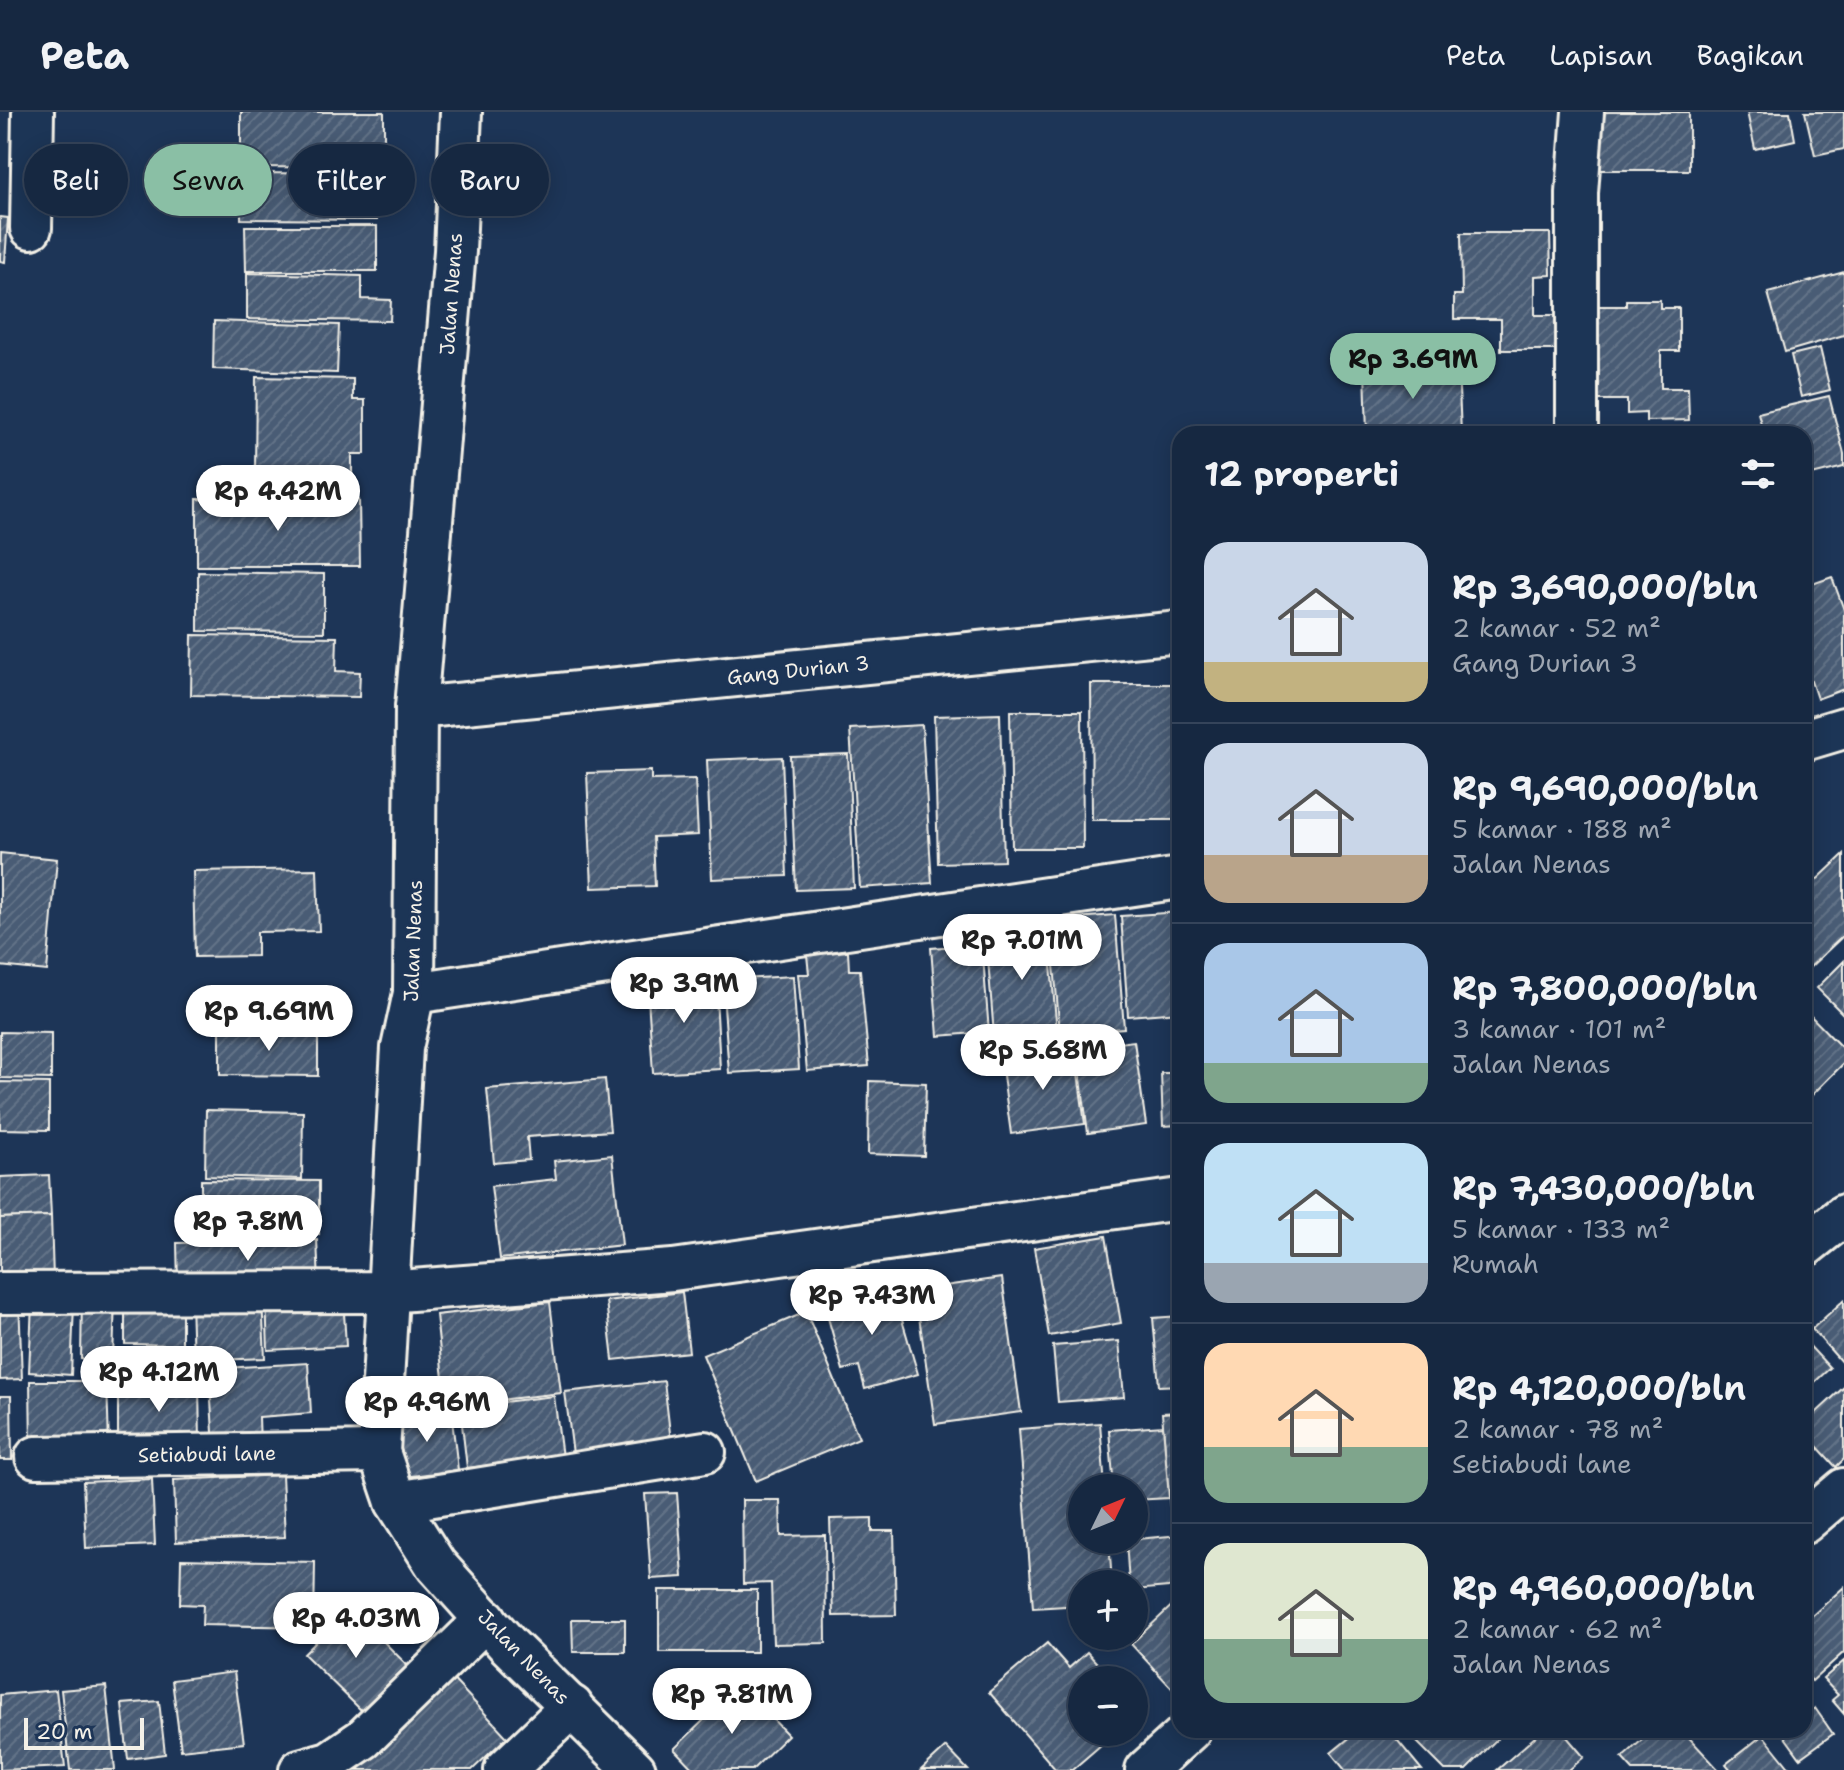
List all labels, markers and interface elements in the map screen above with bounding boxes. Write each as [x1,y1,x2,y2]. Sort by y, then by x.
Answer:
text: Peta [40,30,129,81]
text: Peta [1446,36,1505,74]
text: Lapisan [1549,36,1653,74]
text: Bagikan [1697,36,1804,74]
chip: Beli [24,144,128,216]
chip: Sewa [144,144,272,216]
chip: Filter [288,144,415,216]
chip: Baru [431,144,549,216]
street label: Jalan Nenas [434,232,468,356]
pin: Rp 3.69M [1330,333,1496,401]
text: Rp 3.69M [1348,341,1478,376]
text: 12 properti [1204,451,1399,497]
icon: filters [1736,452,1780,496]
pin: Rp 4.42M [195,465,361,533]
text: Rp 4.42M [214,473,342,508]
text: Rp 3,690,000/bln [1452,564,1758,610]
icon: home [1268,574,1364,670]
text: 2 kamar · 52 m² [1452,610,1661,645]
text: Gang Durian 3 [1452,645,1638,680]
street label: Gang Durian 3 [726,650,870,690]
text: Rp 9,690,000/bln [1452,765,1758,811]
icon: home [1268,775,1364,871]
text: 5 kamar · 188 m² [1452,811,1672,846]
text: Jalan Nenas [1452,846,1611,881]
street label: Jalan Nenas [398,879,428,1003]
pin: Rp 7.01M [939,914,1105,982]
text: Rp 7.01M [961,922,1083,957]
pin: Rp 3.9M [610,957,758,1025]
text: Rp 3.9M [629,965,739,1000]
text: Rp 7,800,000/bln [1452,965,1758,1011]
icon: home [1268,975,1364,1071]
pin: Rp 9.69M [186,985,352,1053]
text: Rp 9.69M [204,993,334,1028]
text: 3 kamar · 101 m² [1452,1011,1667,1046]
pin: Rp 5.68M [960,1024,1126,1092]
text: Rp 5.68M [979,1032,1107,1067]
text: Jalan Nenas [1452,1046,1611,1081]
text: Rp 7,430,000/bln [1452,1165,1755,1211]
icon: home [1268,1175,1364,1271]
pin: Rp 7.8M [174,1195,322,1263]
text: Rp 7.8M [192,1203,304,1238]
text: 5 kamar · 133 m² [1452,1211,1670,1246]
text: Rumah [1452,1246,1539,1281]
pin: Rp 7.43M [789,1269,955,1337]
text: Rp 7.43M [808,1277,936,1312]
pin: Rp 4.12M [76,1346,242,1414]
text: Rp 4.12M [98,1354,220,1389]
text: Rp 4,120,000/bln [1452,1365,1746,1411]
icon: home [1268,1375,1364,1471]
pin: Rp 4.96M [344,1376,510,1444]
text: Rp 4.96M [363,1384,491,1419]
text: 2 kamar · 78 m² [1452,1411,1663,1446]
street label: Setiabudi lane [138,1440,276,1468]
text: Setiabudi lane [1452,1446,1632,1481]
north arrow [1068,1474,1148,1554]
map controls [1068,1474,1148,1746]
text: Rp 4,960,000/bln [1452,1565,1755,1611]
button: + [1068,1570,1148,1650]
icon: home [1268,1575,1364,1671]
pin: Rp 4.03M [273,1592,439,1660]
text: Rp 4.03M [291,1600,421,1635]
street label: Jalan Nenas [472,1604,576,1710]
text: 2 kamar · 62 m² [1452,1611,1663,1646]
text: Jalan Nenas [1452,1646,1611,1681]
button: − [1068,1666,1148,1746]
pin: Rp 7.81M [649,1668,815,1736]
text: Rp 7.81M [671,1676,793,1711]
scale bar [24,1714,144,1750]
text: 20 m [36,1717,93,1746]

